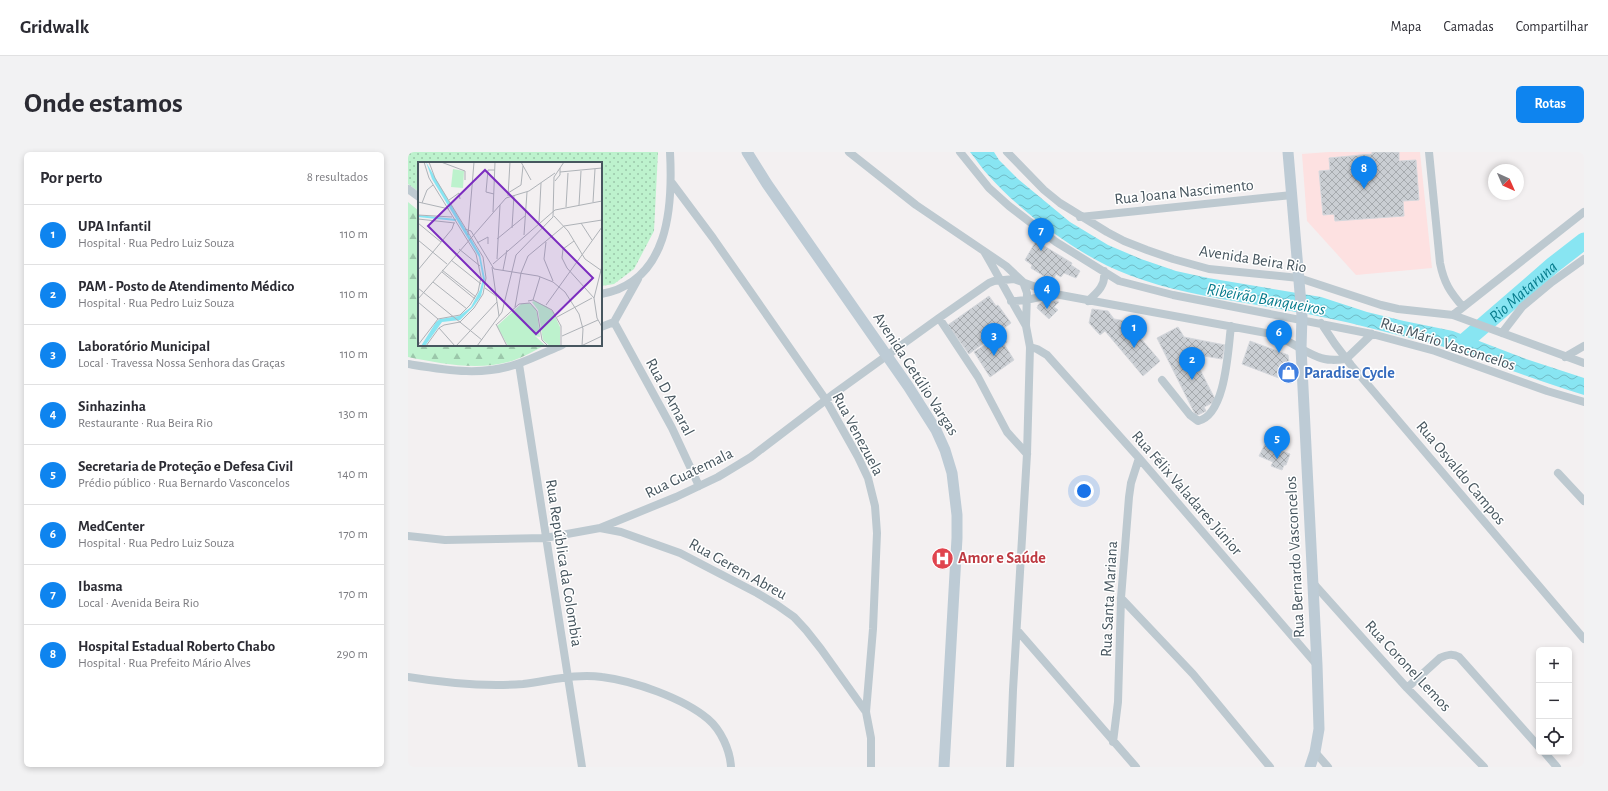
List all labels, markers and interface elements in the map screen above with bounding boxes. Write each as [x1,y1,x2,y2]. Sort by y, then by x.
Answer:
text: Gridwalk [20,18,89,37]
text: Mapa [1391,20,1421,34]
text: Camadas [1443,20,1494,34]
text: Compartilhar [1516,20,1588,34]
button: Rotas [1516,86,1584,123]
text: Onde estamos [24,90,183,118]
pin: 8 [1351,156,1377,189]
inset map [418,162,602,346]
north arrow [1488,164,1524,200]
text: Por perto [40,169,103,186]
text: 8 resultados [307,171,368,184]
street label: Rua Joana Nascimento [1114,177,1255,207]
pin: 7 [1028,218,1054,251]
text: UPA Infantil [78,219,151,234]
text: 1 [51,228,55,241]
text: 110 m [340,228,368,241]
text: Hospital · Rua Pedro Luiz Souza [78,237,235,250]
street label: Avenida Beira Rio [1198,243,1308,275]
water label: Rio Mataruna [1485,257,1560,325]
pin: 4 [1034,276,1060,309]
text: PAM - Posto de Atendimento Médico [78,279,294,294]
water label: Ribeirão Banqueiros [1205,280,1327,319]
text: 2 [50,288,56,301]
text: 110 m [340,288,368,301]
text: Hospital · Rua Pedro Luiz Souza [78,297,235,310]
street label: Avenida Getúlio Vargas [870,310,962,438]
pin: 1 [1121,315,1147,348]
street label: Rua Mário Vasconcelos [1379,315,1518,373]
pin: 6 [1266,320,1292,353]
pin: 3 [981,323,1007,356]
text: Laboratório Municipal [78,339,210,354]
pin: 2 [1179,347,1205,380]
text: 3 [50,348,56,361]
text: 110 m [340,348,368,361]
street label: Rua D Amaral [643,356,697,438]
text: Local · Travessa Nossa Senhora das Graças [78,357,285,370]
shop icon: Paradise Cycle [1275,360,1301,386]
place label: Paradise Cycle [1304,365,1395,382]
street label: Rua Venezuela [829,390,887,478]
text: Sinhazinha [78,399,146,414]
text: 4 [50,408,56,421]
text: 130 m [339,408,368,421]
text: Restaurante · Rua Beira Rio [78,417,213,430]
street label: Rua Osvaldo Campos [1413,418,1509,528]
pin: 5 [1264,426,1290,459]
street label: Rua Félix Valadares Júnior [1129,428,1246,559]
street label: Rua Guatemala [643,445,735,501]
text: Secretaria de Proteção e Defesa Civil [78,459,293,474]
text: 5 [50,468,56,481]
text: 140 m [338,468,368,481]
street label: Rua Bernardo Vasconcelos [1283,476,1307,638]
text: Prédio público · Rua Bernardo Vasconcelos [78,477,290,490]
street label: Rua República da Colombia [543,478,585,648]
your location [1074,481,1094,501]
text: MedCenter [78,519,144,534]
text: 6 [50,528,56,541]
text: 170 m [339,528,368,541]
street label: Rua Gerem Abreu [686,535,790,603]
text: Hospital · Rua Pedro Luiz Souza [78,537,235,550]
street label: Rua Santa Mariana [1098,541,1120,657]
hospital icon: Amor e Saúde [930,545,956,571]
place label: Amor e Saúde [958,550,1046,566]
text: Ibasma [78,579,123,594]
text: 7 [50,588,56,601]
text: 170 m [339,588,368,601]
text: Local · Avenida Beira Rio [78,597,199,610]
street label: Rua Coronel Lemos [1362,617,1454,715]
text: Hospital Estadual Roberto Chabo [78,639,275,654]
map controls [1536,647,1572,755]
button: + [1536,647,1572,683]
text: 8 [50,648,56,661]
text: 290 m [337,648,368,661]
text: Hospital · Rua Prefeito Mário Alves [78,657,251,670]
button: − [1536,683,1572,719]
button: locate [1536,719,1572,755]

